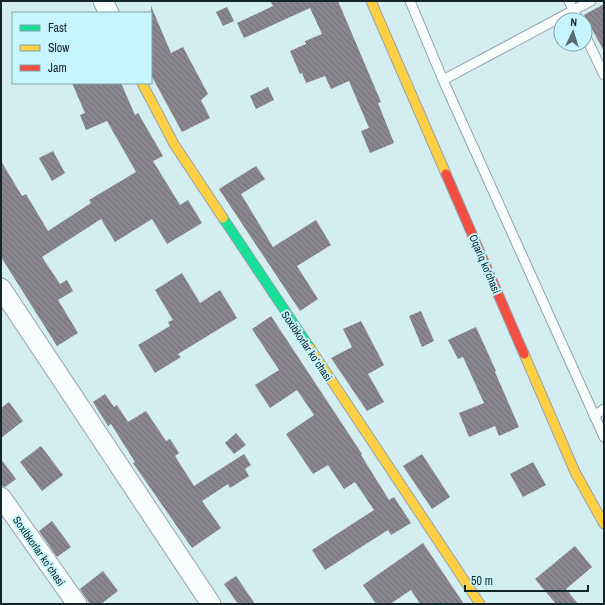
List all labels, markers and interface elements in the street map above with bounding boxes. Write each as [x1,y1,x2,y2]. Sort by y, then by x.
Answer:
legend [12,12,152,84]
north arrow [553,12,593,52]
text: N [570,15,577,29]
text: Fast [48,20,67,36]
text: Slow [48,40,70,56]
text: Jam [48,60,67,76]
street label: Oqariq ko'chasi [466,232,504,296]
street label: Soxibkorlar koʻchasi [278,308,336,384]
street label: Soxibkorlar koʻchasi [10,514,68,588]
scale bar [465,567,588,593]
text: 50 m [471,573,493,589]

